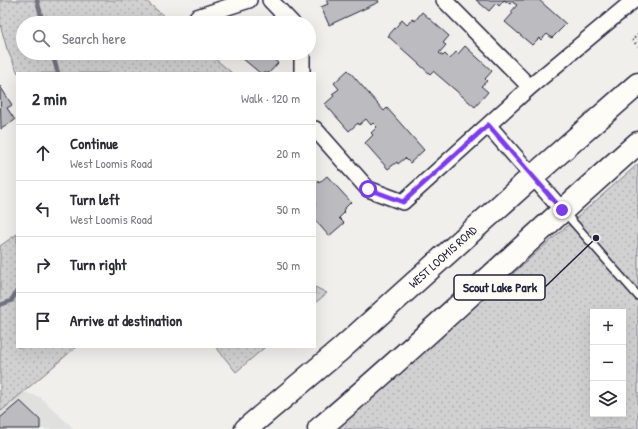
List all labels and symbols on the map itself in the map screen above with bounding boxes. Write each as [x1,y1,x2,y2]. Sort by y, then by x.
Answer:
route start [359,180,377,198]
route end [553,201,571,219]
street label: WEST LOOMIS ROAD [405,221,481,292]
callout: Scout Lake Park [454,275,545,300]
text: Scout Lake Park [463,278,538,296]

